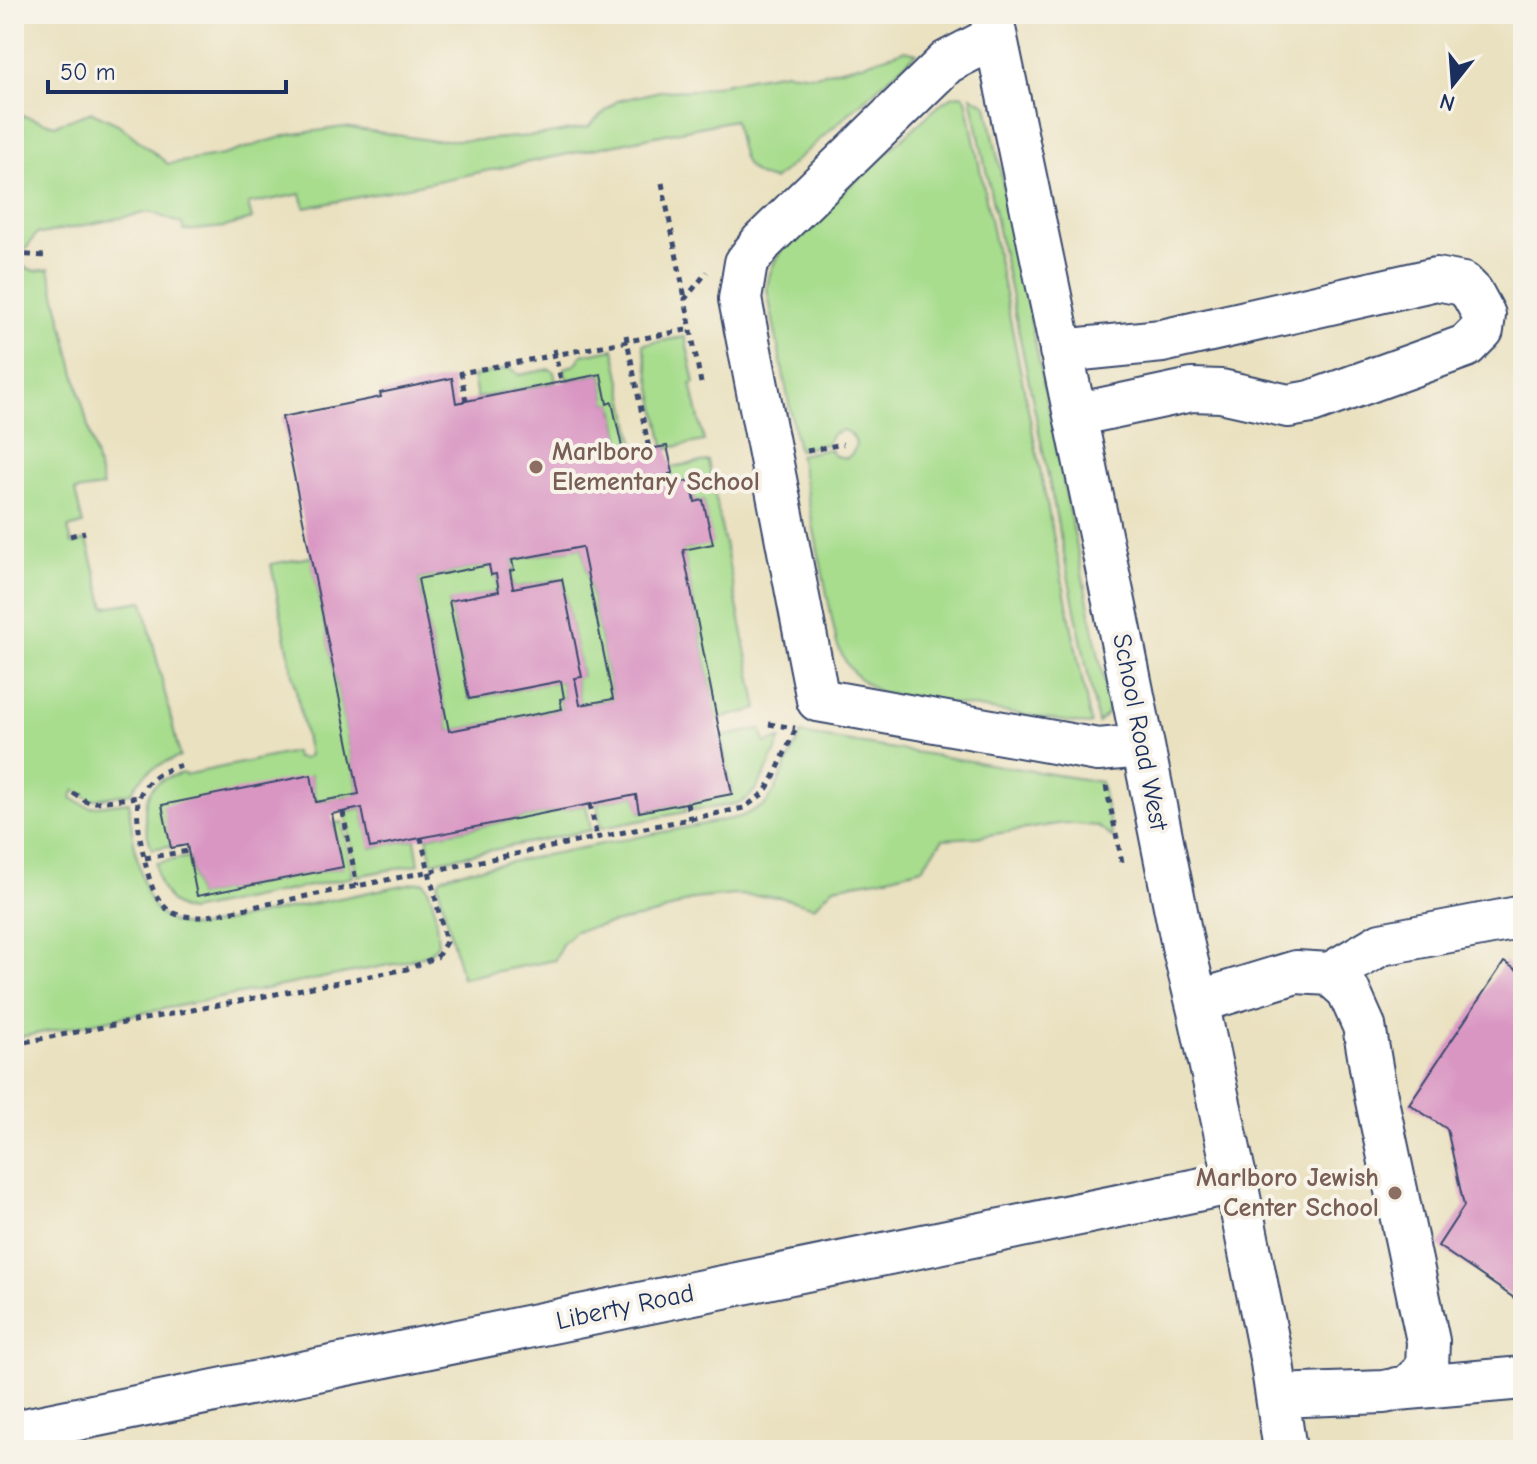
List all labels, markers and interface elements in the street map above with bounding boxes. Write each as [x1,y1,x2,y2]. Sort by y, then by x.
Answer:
scale bar [48,44,286,94]
north arrow [1413,44,1493,124]
text: 50 m [60,58,116,86]
text: N [1437,88,1458,117]
place label: Marlboro Elementary School [552,437,760,497]
marker: Marlboro Elementary School [527,458,545,476]
street label: School Road West [1106,631,1174,834]
place label: Marlboro Jewish Center School [1196,1163,1379,1223]
marker: Marlboro Jewish Center School [1386,1184,1404,1202]
street label: Liberty Road [553,1278,697,1336]

